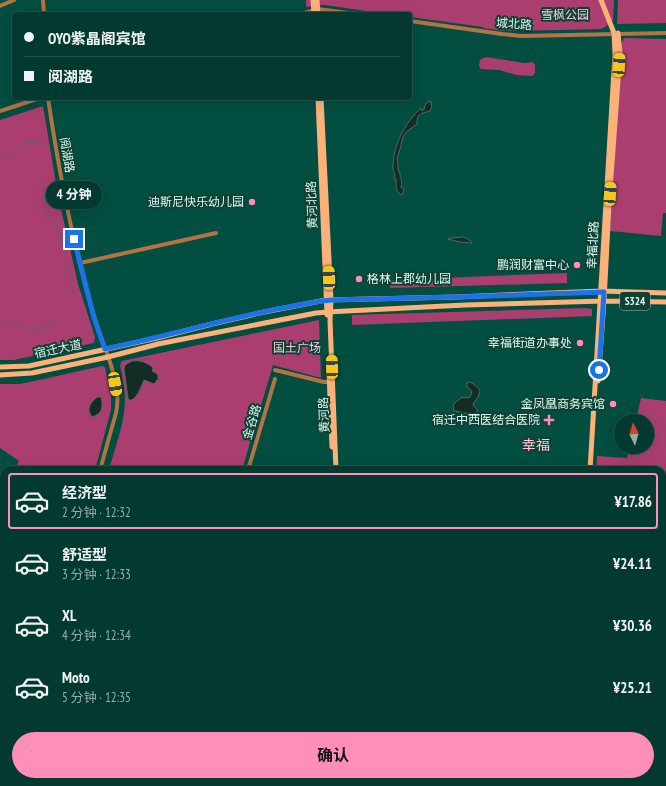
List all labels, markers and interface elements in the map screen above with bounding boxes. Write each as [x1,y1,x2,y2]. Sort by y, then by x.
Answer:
park label: 雪枫公园 [541,7,589,22]
street label: 城北路 [496,15,533,32]
text: OYO紫晶阁宾馆 [48,29,146,48]
car [612,53,626,77]
text: 阅湖路 [48,67,93,86]
street label: 阅湖路 [57,136,78,174]
callout: 4 分钟 [46,181,102,209]
street label: 黄河北路 [303,181,320,229]
car [603,182,617,206]
text: 4 分钟 [57,186,91,203]
place label: 迪斯尼快乐幼儿园 [148,194,244,209]
marker: 迪斯尼快乐幼儿园 [247,197,257,207]
street label: 幸福北路 [584,221,601,269]
route end [65,230,83,248]
place label: 鹏润财富中心 [497,257,569,272]
marker: 鹏润财富中心 [572,260,582,270]
car [323,266,335,290]
place label: 格林上郡幼儿园 [367,271,451,286]
marker: 格林上郡幼儿园 [354,274,364,284]
road number: S324 [620,292,650,310]
place label: 幸福街道办事处 [488,335,572,350]
street label: 宿迁大道 [33,336,83,361]
marker: 幸福街道办事处 [575,338,585,348]
park label: 国土广场 [273,340,321,355]
car [326,355,338,379]
route start [590,361,608,379]
car [107,371,123,397]
place label: 金凤凰商务宾馆 [521,396,605,411]
street label: 黄河路 [315,397,332,433]
marker: 金凤凰商务宾馆 [608,399,618,409]
street label: 金谷路 [239,402,264,441]
place label: 宿迁中西医结合医院 [432,412,540,427]
marker: 宿迁中西医结合医院 [543,414,555,426]
north arrow [614,414,654,454]
map controls [614,414,654,454]
district label: 幸福 [522,436,550,454]
icon: car [14,483,50,519]
text: 经济型 [62,483,107,502]
text: ¥17.86 [614,492,652,511]
text: 2 分钟 · 12:32 [62,504,131,521]
icon: car [14,545,50,581]
text: 舒适型 [62,545,107,564]
text: ¥24.11 [613,554,652,573]
text: 3 分钟 · 12:33 [62,566,131,583]
text: XL [62,606,76,625]
icon: car [14,607,50,643]
text: ¥30.36 [613,616,652,635]
text: 4 分钟 · 12:34 [62,627,131,644]
text: Moto [62,668,90,687]
icon: car [14,669,50,705]
text: ¥25.21 [613,678,652,697]
text: 5 分钟 · 12:35 [62,689,131,706]
button: 确认 [12,732,654,778]

